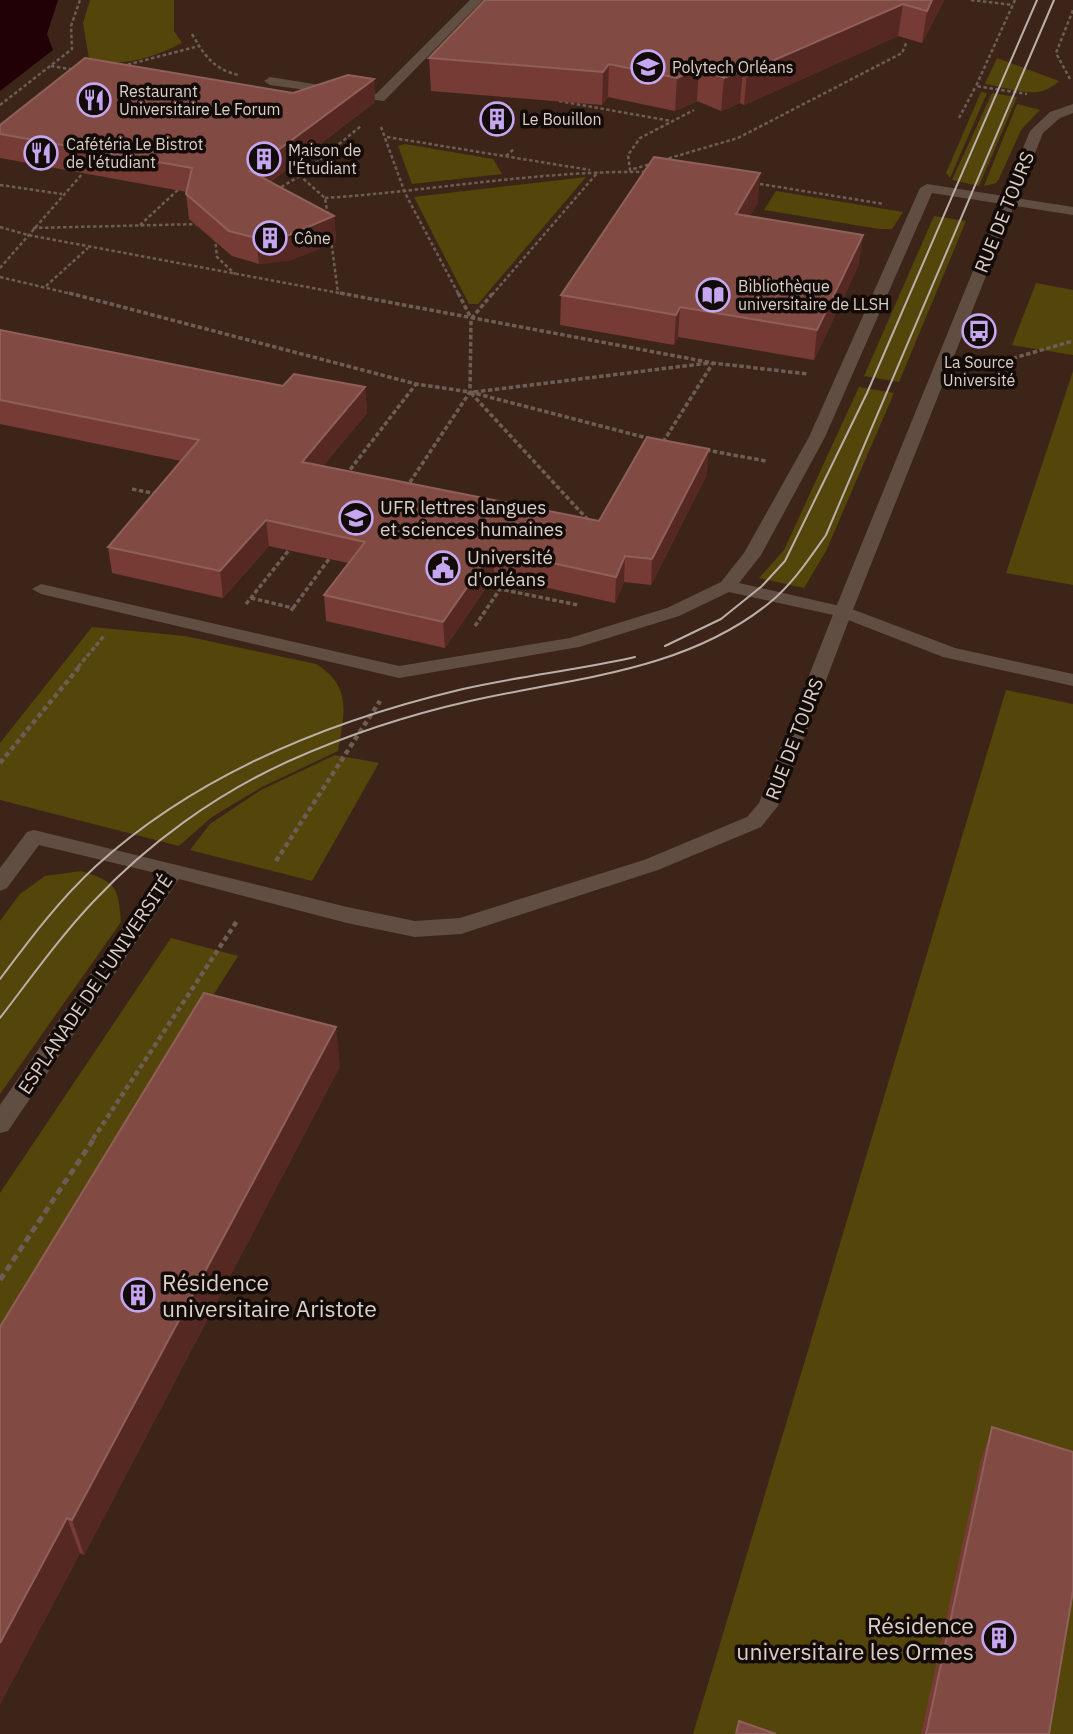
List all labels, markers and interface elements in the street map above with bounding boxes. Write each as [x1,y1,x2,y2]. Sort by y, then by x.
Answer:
school or university icon: Polytech Orléans [629,48,667,86]
place label: Polytech Orléans [672,57,794,77]
restaurant icon: Restaurant Universitaire Le Forum [75,81,113,119]
place label: Restaurant Universitaire Le Forum [119,81,281,119]
building icon: Le Bouillon [478,100,516,138]
place label: Le Bouillon [522,109,602,129]
restaurant icon: Cafétéria Le Bistrot de l'étudiant [22,134,60,172]
place label: Cafétéria Le Bistrot de l'étudiant [66,134,203,172]
building icon: Maison de l'Étudiant [245,140,283,178]
place label: Maison de l'Étudiant [288,140,361,178]
street label: RUE DE TOURS [969,148,1039,276]
building icon: Cône [251,219,289,257]
place label: Cône [294,228,331,248]
library icon: Bibliothèque universitaire de LLSH [694,276,732,314]
place label: Bibliothèque universitaire de LLSH [738,276,889,314]
bus stop icon: La Source Université [960,312,998,350]
place label: La Source Université [943,352,1015,390]
place label: UFR lettres langues et sciences humaines [380,495,564,541]
school or university icon: UFR lettres langues et sciences humaines [337,499,375,537]
place label: Université d'orléans [467,545,553,591]
public building icon: Université d'orléans [424,549,462,587]
street label: RUE DE TOURS [760,675,828,803]
street label: ESPLANADE DE L'UNIVERSITÉ [12,870,178,1098]
place label: Résidence universitaire Aristote [162,1267,377,1323]
building icon: Résidence universitaire Aristote [119,1276,157,1314]
place label: Résidence universitaire les Ormes [736,1610,974,1666]
building icon: Résidence universitaire les Ormes [980,1619,1018,1657]

